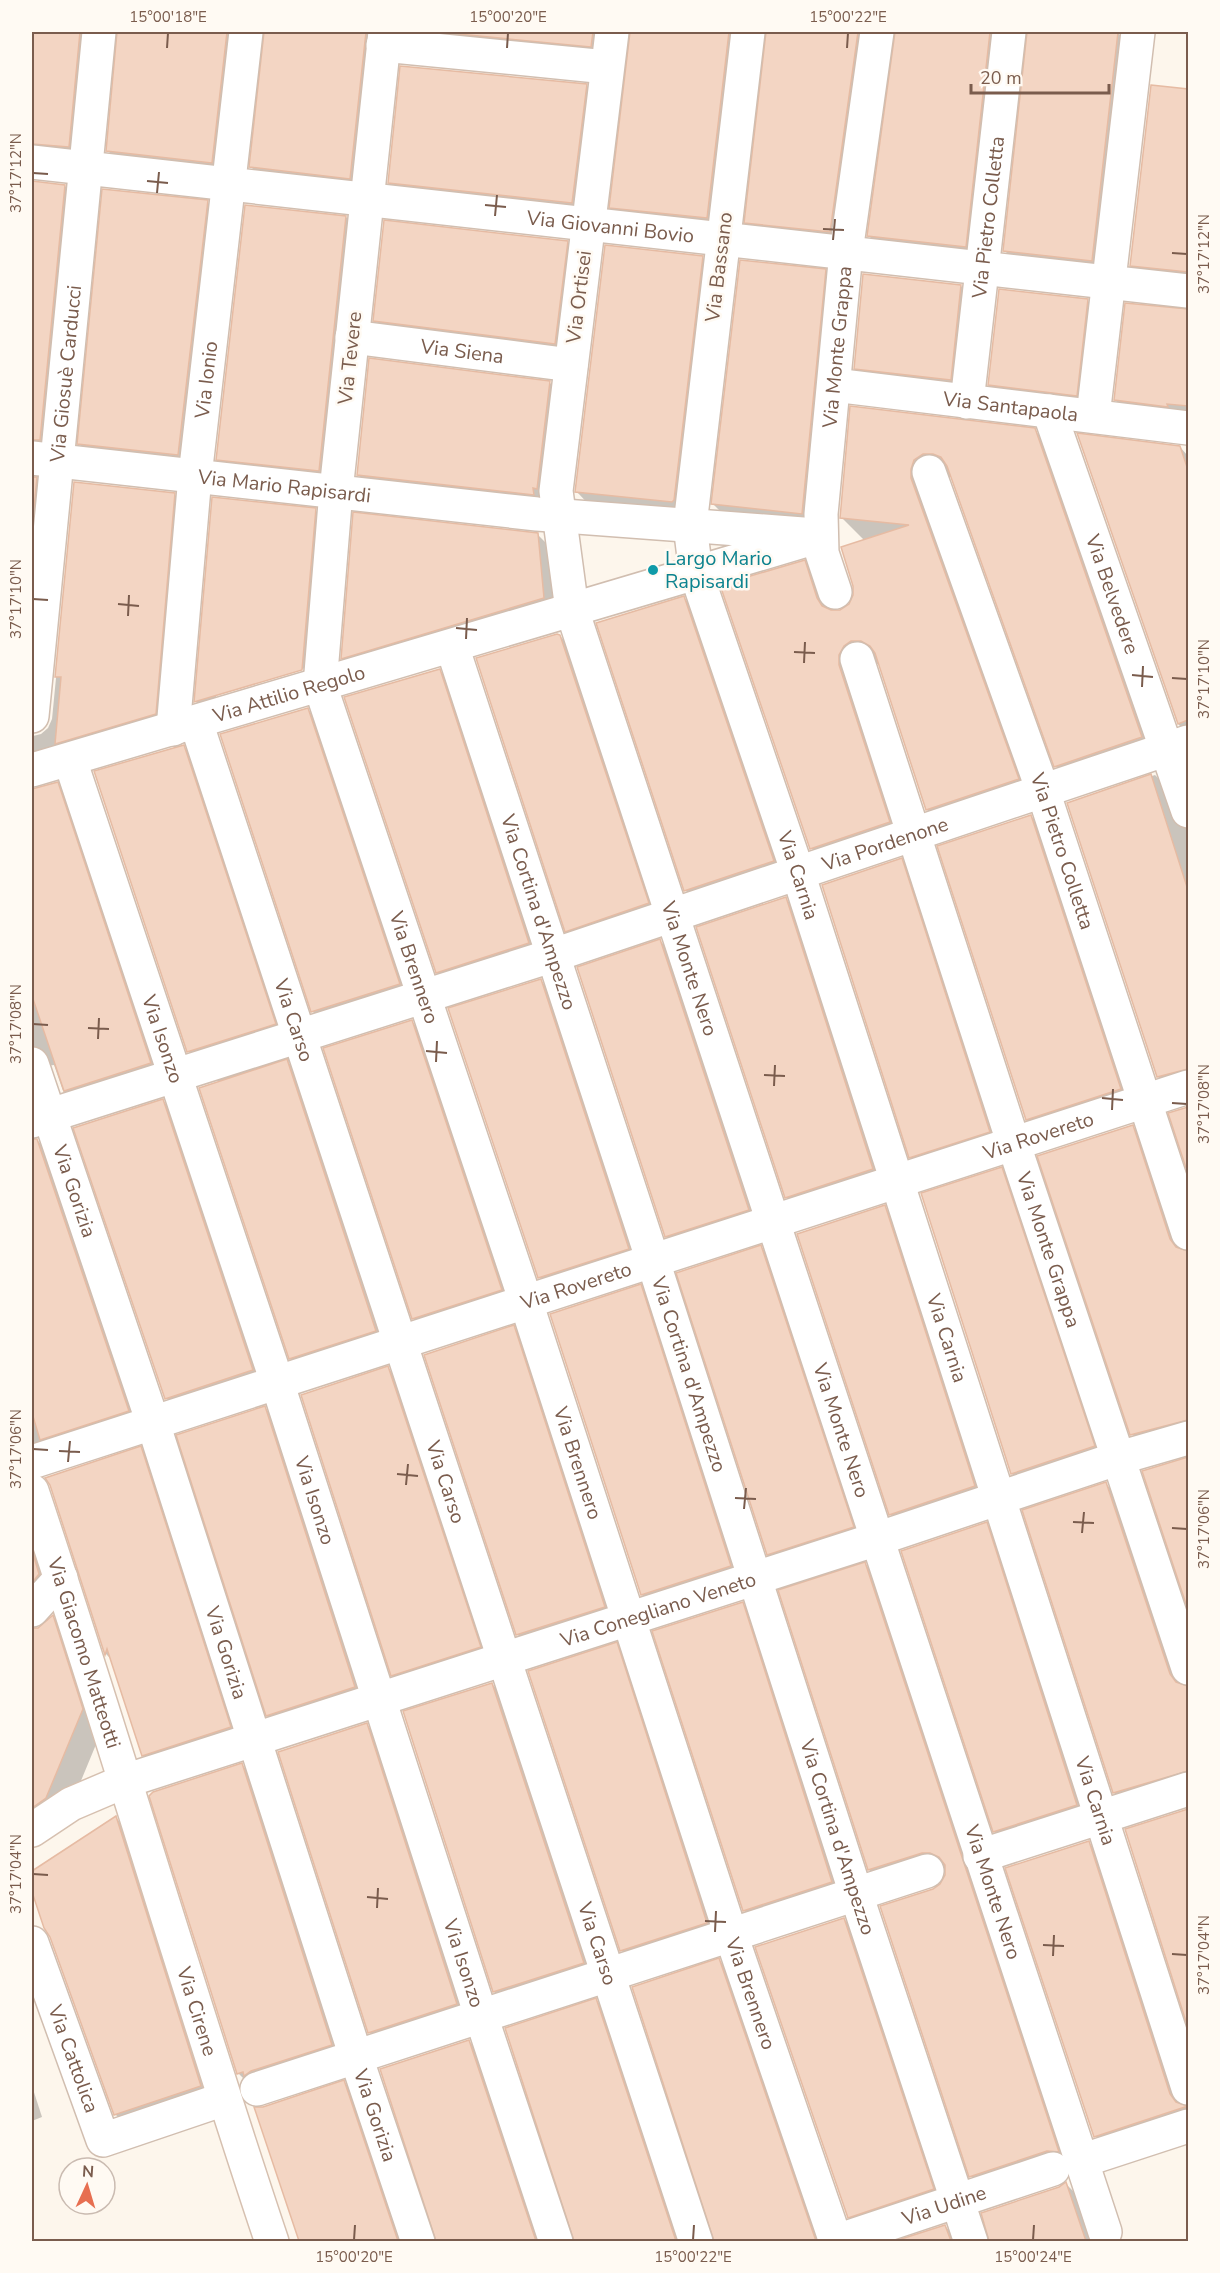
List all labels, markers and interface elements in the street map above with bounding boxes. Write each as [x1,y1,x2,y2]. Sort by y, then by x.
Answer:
text: 15°00'18"E [129,7,207,27]
text: 15°00'20"E [469,7,547,27]
text: 15°00'22"E [809,7,887,27]
scale bar [971,57,1109,95]
text: 20 m [980,66,1022,90]
text: 37°17'12"N [6,133,26,213]
street label: Via Pietro Colletta [965,135,1011,301]
street label: Via Giovanni Bovio [524,204,695,249]
street label: Via Bassano [699,210,739,325]
text: 37°17'12"N [1194,214,1214,294]
street label: Via Ortisei [560,249,598,346]
street label: Via Monte Grappa [816,265,858,430]
street label: Via Giosuè Carducci [43,284,88,464]
street label: Via Tevere [332,310,368,407]
street label: Via Siena [418,332,505,370]
street label: Via Ionio [188,340,224,421]
street label: Via Santapaola [941,385,1080,428]
street label: Via Mario Rapisardi [196,463,372,509]
street label: Via Belvedere [1079,530,1146,658]
place label: Largo Mario Rapisardi [665,545,772,595]
text: 37°17'10"N [6,559,26,639]
marker: Largo Mario Rapisardi [646,563,660,577]
text: 37°17'10"N [1194,639,1214,719]
street label: Via Attilio Regolo [209,658,368,729]
street label: Via Pietro Colletta [1024,768,1101,933]
street label: Via Cortina d'Ampezzo [494,810,584,1013]
street label: Via Pordenone [818,810,952,878]
street label: Via Carnia [771,827,826,923]
street label: Via Monte Nero [655,897,725,1039]
street label: Via Brennero [383,907,446,1027]
street label: Via Carso [268,974,320,1065]
text: 37°17'08"N [6,984,26,1064]
street label: Via Isonzo [135,990,190,1087]
text: 37°17'08"N [1194,1064,1214,1144]
street label: Via Rovereto [979,1105,1097,1166]
street label: Via Gorizia [46,1140,103,1241]
street label: Via Monte Grappa [1010,1167,1087,1331]
street label: Via Rovereto [516,1255,635,1316]
street label: Via Cortina d'Ampezzo [645,1272,733,1476]
street label: Via Carnia [920,1289,974,1386]
street label: Via Monte Nero [807,1359,876,1501]
street label: Via Brennero [547,1402,609,1523]
text: 37°17'06"N [6,1409,26,1489]
street label: Via Carso [419,1436,472,1527]
street label: Via Isonzo [288,1452,342,1548]
text: 37°17'06"N [1194,1489,1214,1569]
street label: Via Giacomo Matteotti [41,1553,127,1752]
street label: Via Conegliano Veneto [556,1565,759,1654]
street label: Via Gorizia [199,1602,254,1703]
street label: Via Cortina d'Ampezzo [793,1735,882,1938]
street label: Via Carnia [1069,1752,1123,1849]
street label: Via Monte Nero [958,1820,1028,1963]
text: 37°17'04"N [6,1834,26,1914]
street label: Via Carso [571,1898,624,1989]
street label: Via Isonzo [437,1914,491,2011]
text: 37°17'04"N [1194,1915,1214,1995]
street label: Via Brennero [719,1933,783,2053]
street label: Via Cirene [170,1963,224,2059]
street label: Via Cattolica [41,2000,106,2116]
street label: Via Gorizia [347,2064,404,2165]
north arrow [57,2156,117,2216]
text: N [81,2161,95,2183]
street label: Via Udine [898,2179,990,2232]
text: 15°00'20"E [315,2247,393,2267]
text: 15°00'22"E [654,2247,732,2267]
text: 15°00'24"E [994,2247,1072,2267]

